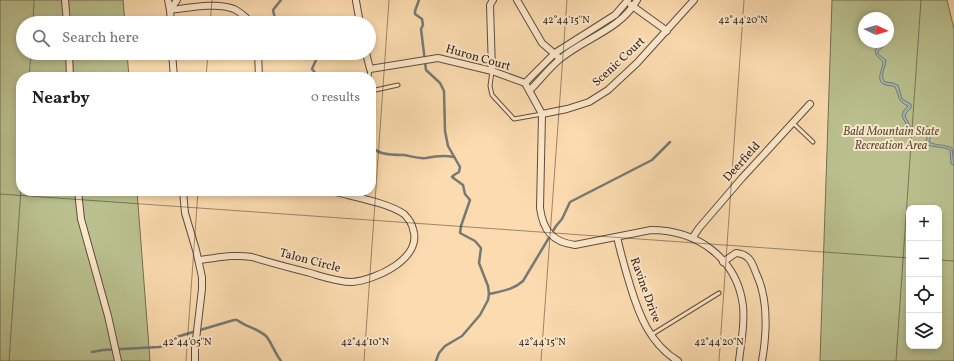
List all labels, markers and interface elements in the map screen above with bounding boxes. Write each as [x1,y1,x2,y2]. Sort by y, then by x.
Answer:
north arrow [858,12,894,48]
text: 42°44'15"N [542,13,590,27]
text: 42°44'20"N [718,13,768,27]
search box [16,16,376,60]
icon: search [30,27,52,49]
text: Search here [62,28,139,49]
street label: Scenic Court [589,33,649,91]
street label: Huron Court [444,41,512,75]
text: Nearby [32,87,90,110]
text: 0 results [311,89,360,107]
park label: Bald Mountain State Recreation Area [843,124,940,154]
street label: Deerfield [720,138,764,185]
map controls [906,205,942,349]
button: + [906,205,942,241]
button: − [906,241,942,277]
street label: Talon Circle [278,245,343,277]
street label: Ravine Drive [626,255,664,325]
button: locate [906,277,942,313]
button: layers [906,313,942,349]
text: 42°44'05"N [162,335,212,349]
text: 42°44'10"N [341,335,390,349]
text: 42°44'15"N [518,335,566,349]
text: 42°44'20"N [694,335,744,349]

